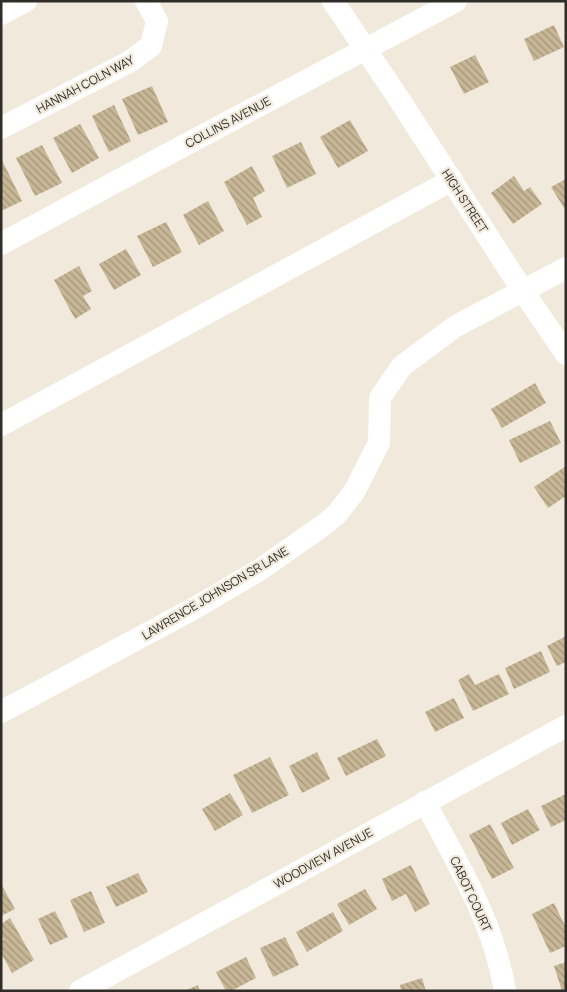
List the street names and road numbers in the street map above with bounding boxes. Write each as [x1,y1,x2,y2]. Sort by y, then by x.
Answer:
street label: HANNAH COLN WAY [33,51,137,117]
street label: COLLINS AVENUE [182,92,274,152]
street label: HIGH STREET [438,166,492,237]
street label: LAWRENCE JOHNSON SR LANE [139,542,292,644]
street label: WOODVIEW AVENUE [270,824,376,892]
street label: CABOT COURT [446,854,496,935]

